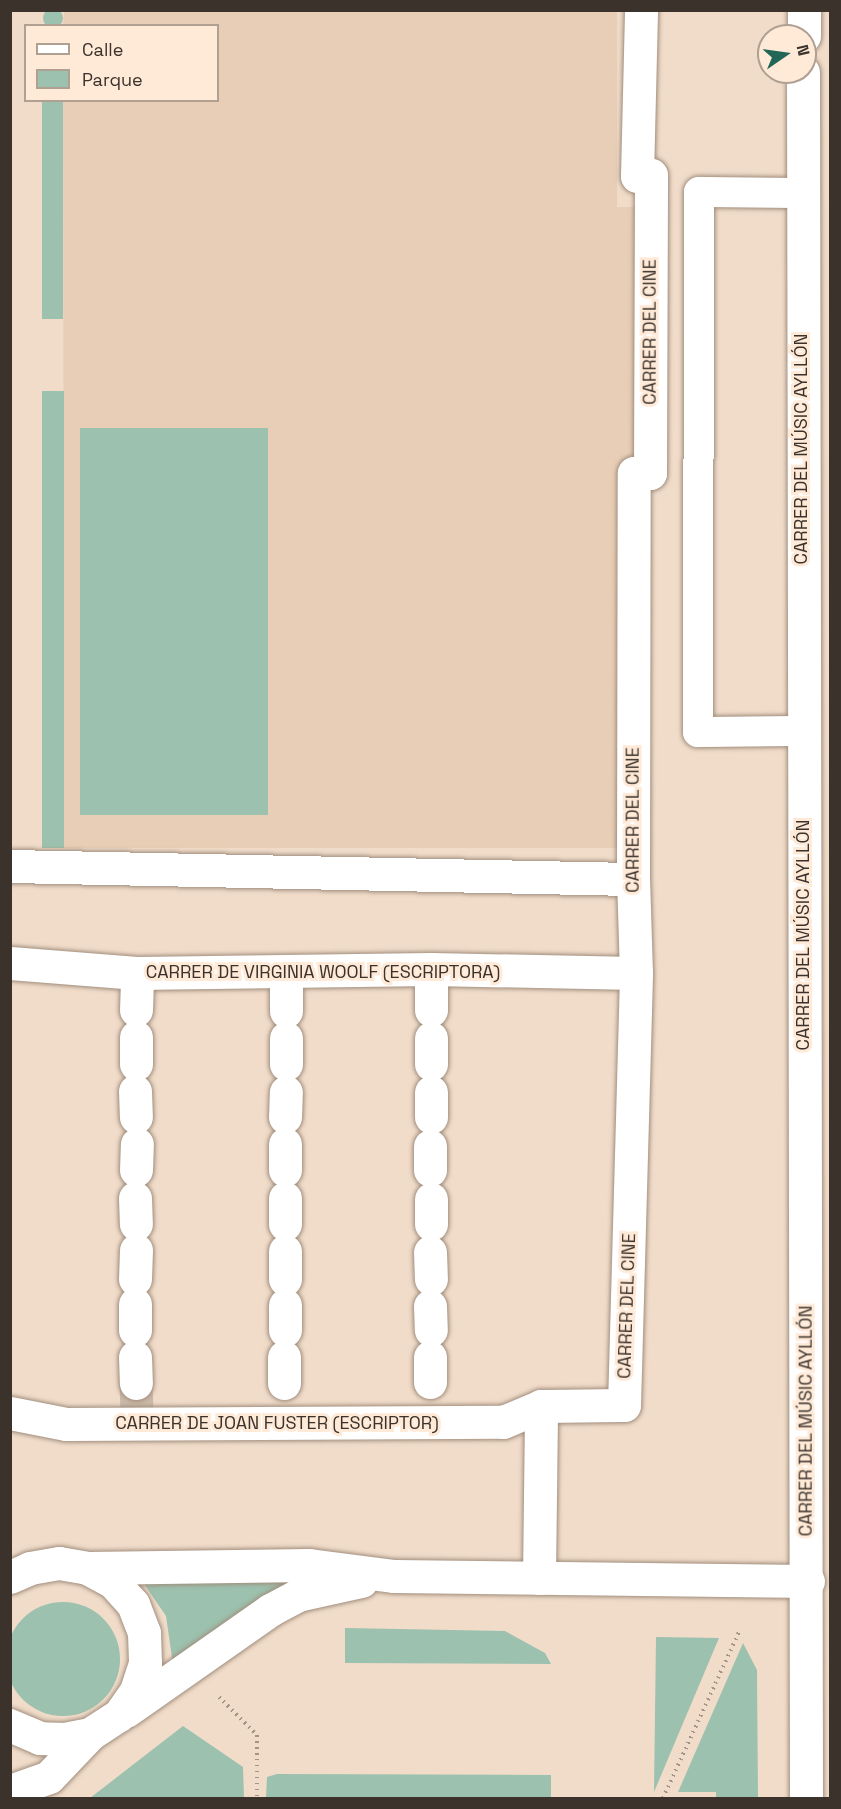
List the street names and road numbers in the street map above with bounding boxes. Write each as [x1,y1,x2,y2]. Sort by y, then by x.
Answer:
street label: CARRER DEL CINE [639,259,661,405]
street label: CARRER DEL MÚSIC AYLLÓN [790,333,812,565]
street label: CARRER DEL CINE [622,747,644,893]
street label: CARRER DEL MÚSIC AYLLÓN [792,819,814,1051]
street label: CARRER DE VIRGINIA WOOLF (ESCRIPTORA) [145,961,501,983]
street label: CARRER DEL CINE [614,1233,640,1379]
street label: CARRER DEL MÚSIC AYLLÓN [795,1305,817,1537]
street label: CARRER DE JOAN FUSTER (ESCRIPTOR) [115,1412,439,1434]

